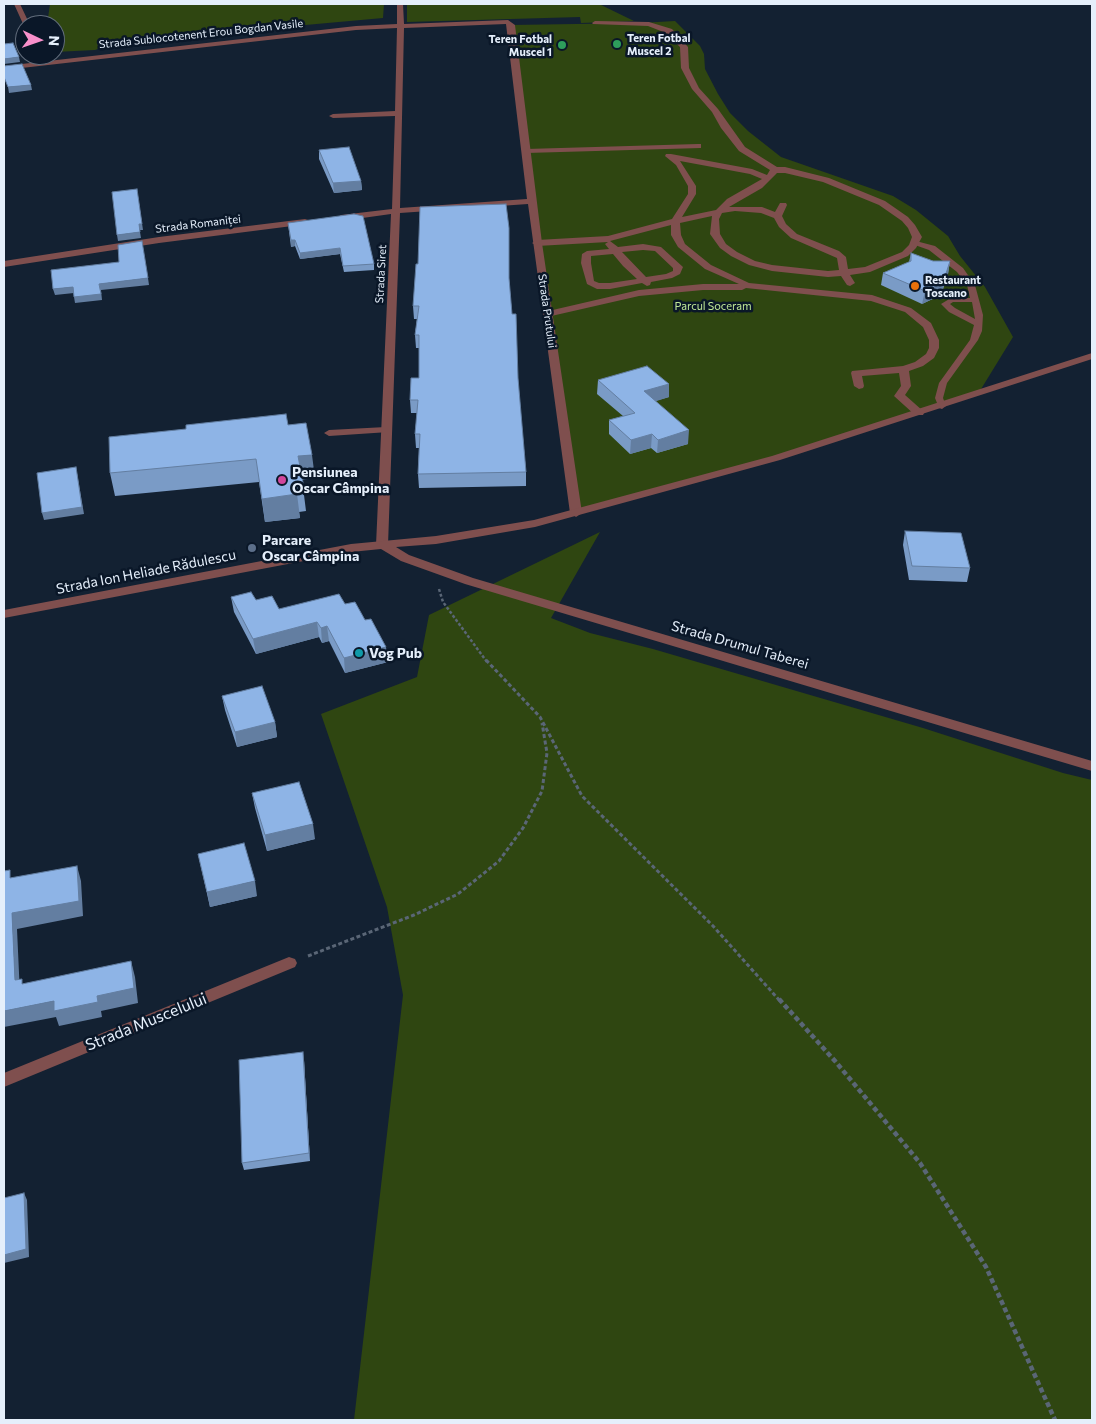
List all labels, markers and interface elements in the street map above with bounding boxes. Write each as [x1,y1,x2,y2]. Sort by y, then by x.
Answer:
north arrow [15,15,65,65]
street label: Strada Sublocotenent Erou Bogdan Vasile [98,17,304,51]
place label: Teren Fotbal Muscel 2 [627,31,690,57]
place label: Teren Fotbal Muscel 1 [489,32,552,58]
text: N [46,35,63,46]
marker: Teren Fotbal Muscel 2 [611,38,623,50]
marker: Teren Fotbal Muscel 1 [556,39,568,51]
street label: Strada Romaniței [154,212,242,236]
street label: Strada Siret [373,244,389,304]
street label: Strada Prutului [535,273,559,349]
place label: Restaurant Toscano [925,273,981,299]
marker: Restaurant Toscano [909,280,921,292]
park label: Parcul Soceram [674,299,752,313]
place label: Pensiunea Oscar Câmpina [292,464,389,497]
marker: Pensiunea Oscar Câmpina [276,474,288,486]
place label: Parcare Oscar Câmpina [262,532,359,564]
marker: Parcare Oscar Câmpina [246,542,258,554]
street label: Strada Ion Heliade Rădulescu [55,546,237,598]
street label: Strada Drumul Taberei [670,617,810,673]
place label: Vog Pub [369,645,422,661]
marker: Vog Pub [353,647,365,659]
street label: Strada Muscelului [83,989,209,1055]

